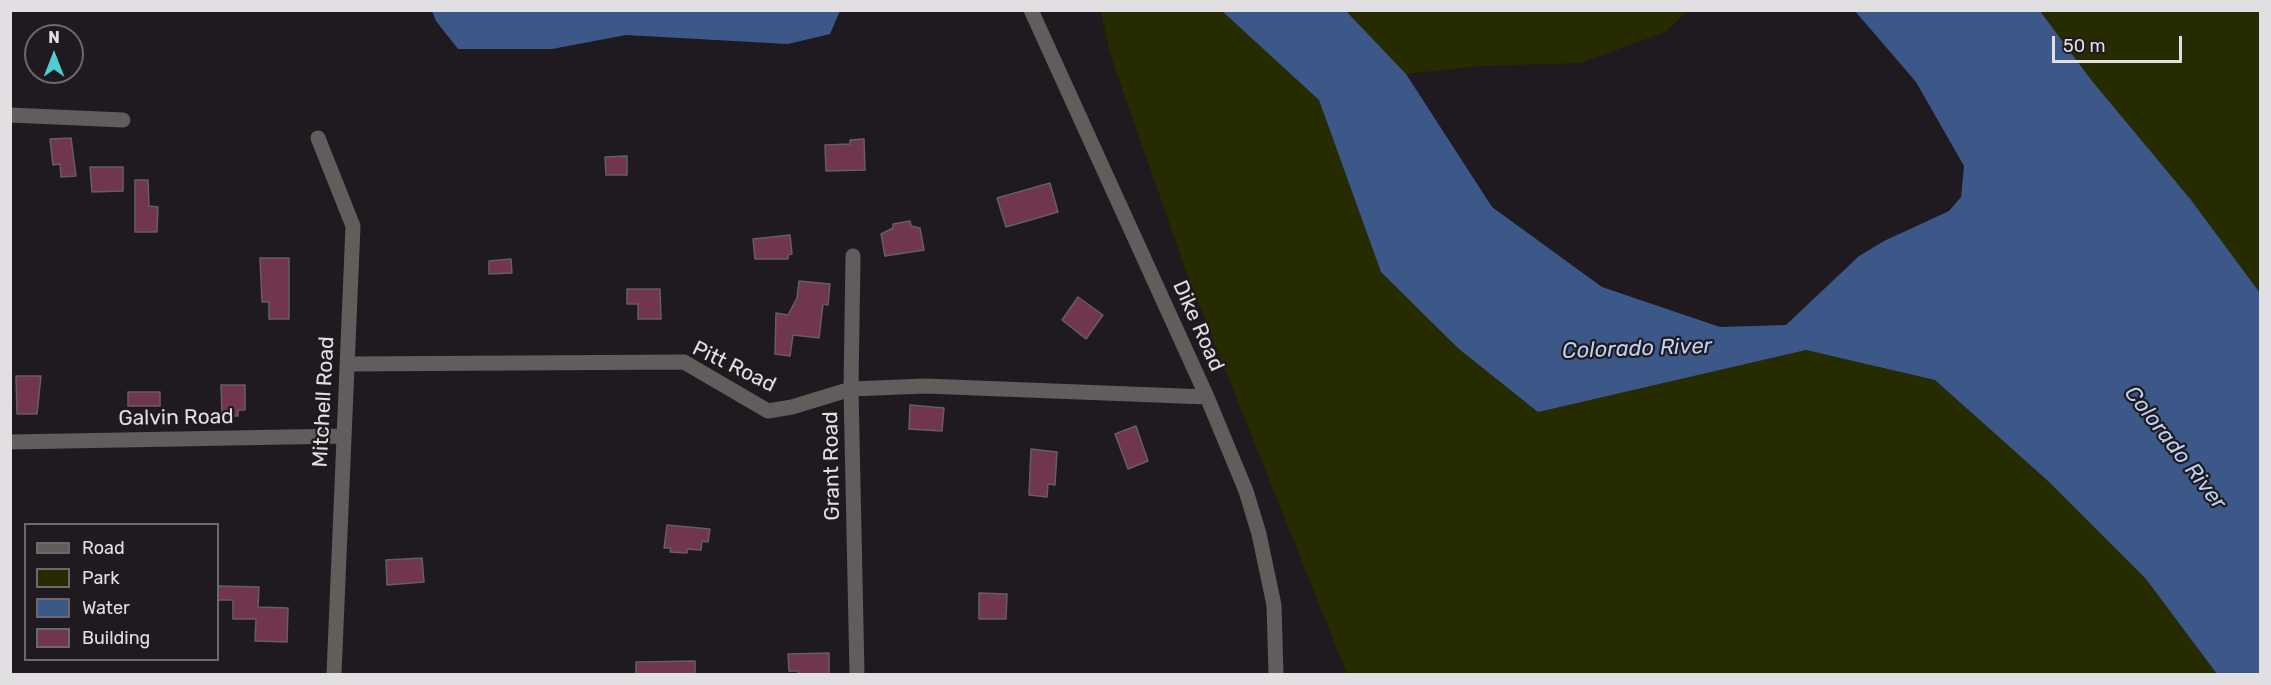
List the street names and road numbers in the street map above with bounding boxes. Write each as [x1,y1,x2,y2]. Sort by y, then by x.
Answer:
street label: Dike Road [1167,277,1229,375]
street label: Mitchell Road [308,336,340,468]
street label: Pitt Road [688,336,780,398]
street label: Galvin Road [118,404,234,432]
street label: Grant Road [818,411,846,521]

